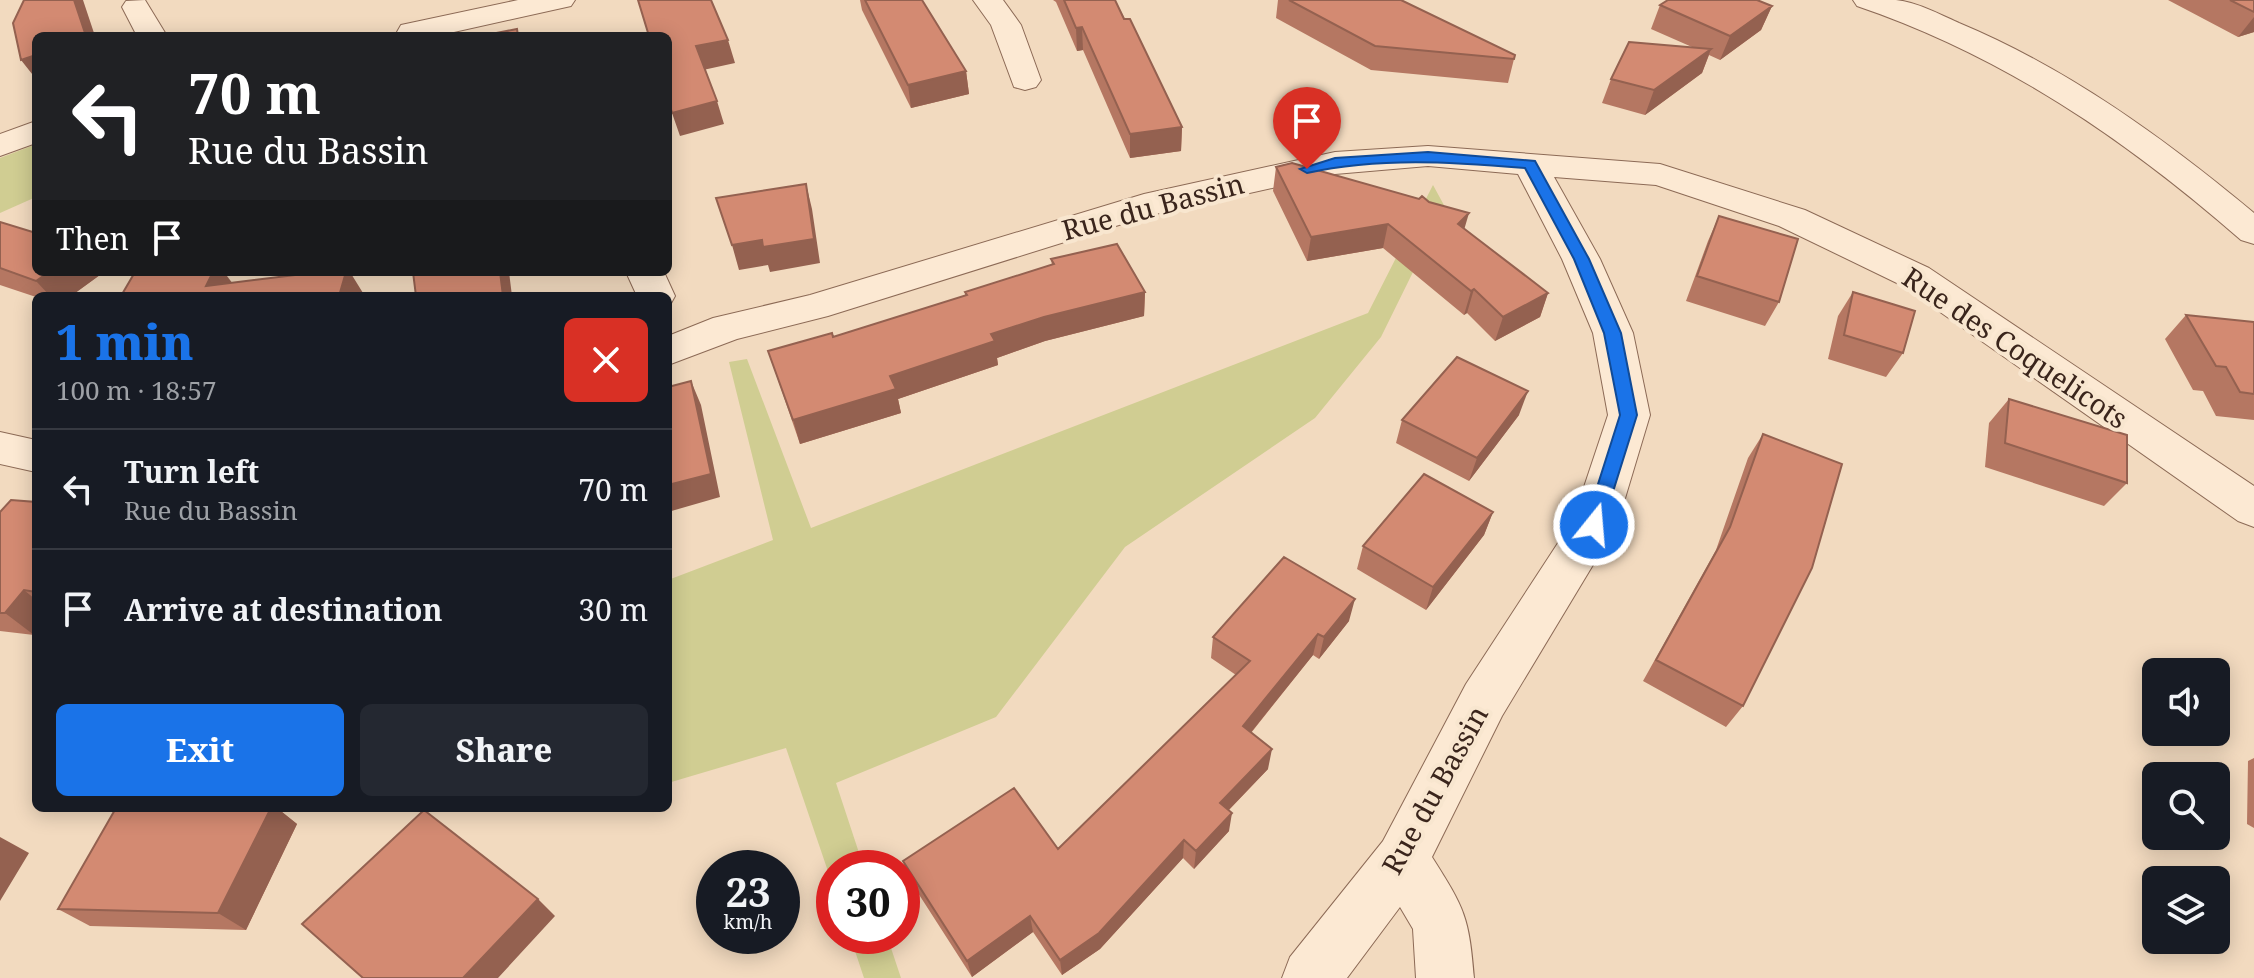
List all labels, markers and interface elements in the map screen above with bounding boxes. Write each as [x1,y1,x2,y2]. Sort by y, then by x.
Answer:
text: 70 m [188,54,321,130]
icon: left [56,64,160,168]
pin [1273,87,1341,169]
icon: arrive [1285,99,1329,143]
text: Rue du Bassin [188,126,428,175]
street label: Rue du Bassin [1058,163,1248,249]
icon: arrive [145,216,189,260]
text: Then [56,218,129,259]
street label: Rue des Coquelicots [1896,258,2136,437]
text: 1 min [56,309,194,374]
button: close [564,318,648,402]
text: 100 m · 18:57 [56,372,217,408]
text: Turn left [124,451,259,492]
icon: left [56,467,100,511]
text: 70 m [578,469,648,510]
position arrow [1552,483,1636,567]
text: Rue du Bassin [124,492,298,528]
icon: arrive [56,587,100,631]
text: Arrive at destination [124,589,443,630]
text: 30 m [578,589,648,630]
map controls [2142,658,2230,954]
button: sound [2142,658,2230,746]
street label: Rue du Bassin [1372,699,1496,881]
button: Exit [56,704,344,796]
button: Share [360,704,648,796]
button: search [2142,762,2230,850]
speed limit sign: 30 [816,850,920,954]
text: 23 [725,864,771,919]
button: layers [2142,866,2230,954]
text: km/h [723,908,773,935]

